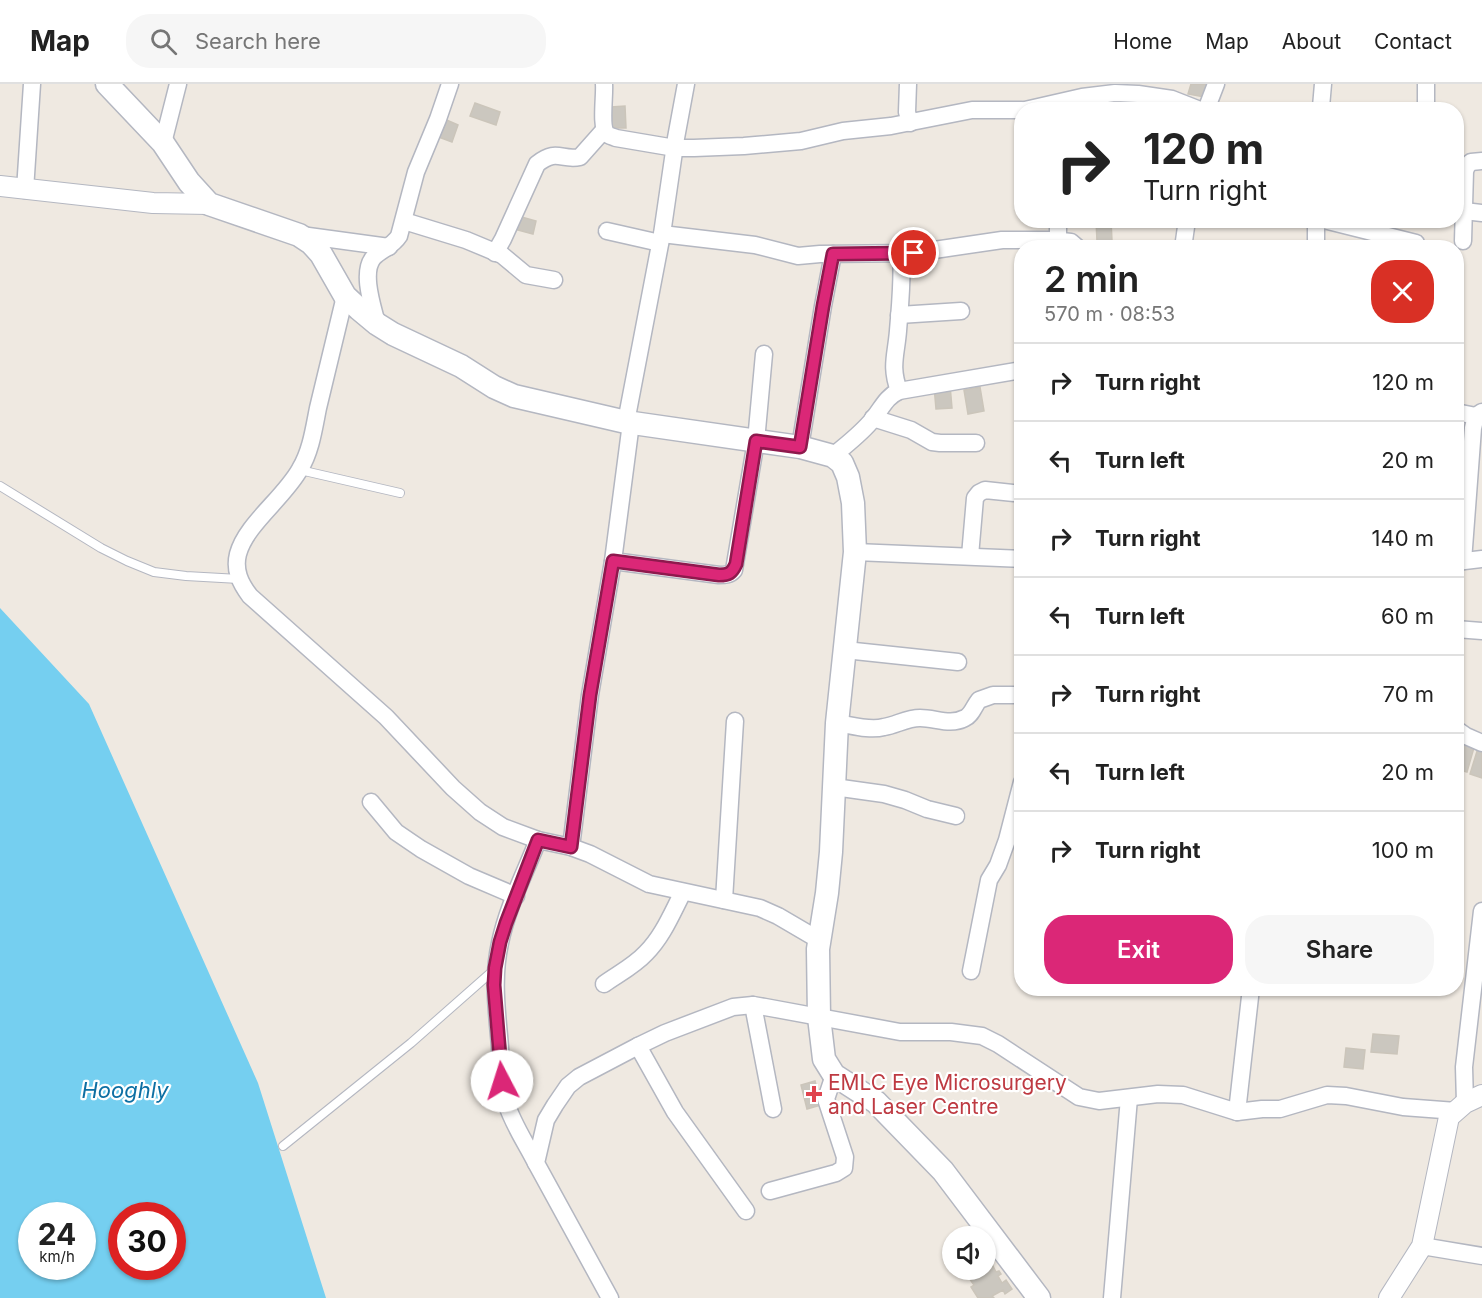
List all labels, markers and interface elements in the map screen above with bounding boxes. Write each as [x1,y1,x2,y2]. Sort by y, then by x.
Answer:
search box [126,14,546,68]
text: Map [30,24,90,58]
icon: search [147,25,180,58]
text: Search here [195,28,321,54]
text: Home [1113,29,1172,54]
text: Map [1205,29,1249,54]
text: About [1282,29,1341,54]
text: Contact [1374,29,1452,54]
text: 120 m [1143,123,1264,174]
icon: right [1044,126,1122,204]
text: Turn right [1143,174,1267,207]
pin [888,227,939,278]
icon: arrive [897,236,930,269]
text: 2 min [1044,257,1139,301]
button: close [1371,260,1434,323]
text: 570 m · 08:53 [1044,302,1175,326]
icon: right [1044,366,1077,399]
text: Turn right [1095,369,1201,395]
text: 120 m [1372,369,1434,395]
icon: left [1044,444,1077,477]
text: Turn left [1095,447,1185,473]
text: 20 m [1381,447,1434,473]
icon: right [1044,522,1077,555]
text: Turn right [1095,525,1201,551]
text: 140 m [1372,525,1434,551]
icon: left [1044,600,1077,633]
text: Turn left [1095,603,1185,629]
text: 60 m [1381,603,1434,629]
icon: right [1044,678,1077,711]
text: Turn right [1095,681,1201,707]
text: 70 m [1383,681,1434,707]
icon: left [1044,756,1077,789]
text: Turn left [1095,759,1185,785]
text: 20 m [1381,759,1434,785]
icon: right [1044,834,1077,867]
text: Turn right [1095,837,1201,863]
text: 100 m [1372,837,1434,863]
button: Exit [1044,915,1233,984]
button: Share [1245,915,1434,984]
position arrow [470,1049,534,1113]
place label: EMLC Eye Microsurgery and Laser Centre [828,1070,1067,1119]
water label: Hooghly [81,1077,169,1103]
marker: EMLC Eye Microsurgery and Laser Centre [805,1085,823,1103]
speed limit sign: 30 [108,1202,186,1280]
text: 24 [38,1216,76,1252]
map controls [942,1226,996,1280]
button: sound [942,1226,996,1280]
text: km/h [39,1247,75,1266]

